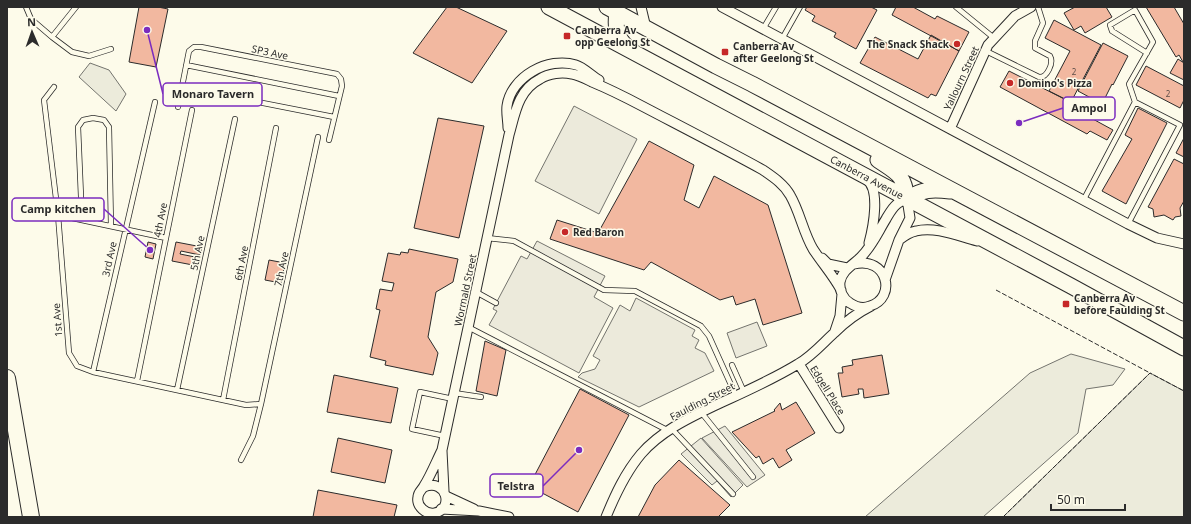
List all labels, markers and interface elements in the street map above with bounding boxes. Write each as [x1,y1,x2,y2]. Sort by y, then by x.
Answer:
north arrow [12,12,52,52]
text: N [27,14,36,29]
place label: Canberra Av opp Geelong St [575,23,651,49]
marker: Canberra Av opp Geelong St [562,31,572,41]
place label: The Snack Shack [867,37,950,51]
place label: Canberra Av after Geelong St [733,39,815,65]
marker: The Snack Shack [952,39,962,49]
street label: SP3 Ave [250,41,290,63]
street label: Yallourn Street [940,43,982,112]
marker: Canberra Av after Geelong St [720,47,730,57]
house number: 2 [1072,66,1077,77]
place label: Domino's Pizza [1018,76,1092,90]
marker: Domino's Pizza [1005,78,1015,88]
callout: Monaro Tavern [163,83,262,106]
text: Monaro Tavern [172,86,254,101]
house number: 2 [1166,88,1171,99]
callout: Ampol [1063,97,1115,120]
text: Ampol [1071,100,1107,115]
street label: Canberra Avenue [828,152,906,202]
callout: Camp kitchen [12,198,104,221]
text: Camp kitchen [20,201,96,216]
street label: 4th Ave [150,201,170,239]
place label: Red Baron [573,225,624,239]
marker: Red Baron [560,227,570,237]
street label: 5th Ave [186,234,208,272]
street label: 3rd Ave [98,240,120,278]
street label: 6th Ave [231,244,251,282]
street label: 7th Ave [270,250,292,288]
street label: Wormald Street [451,252,480,327]
place label: Canberra Av before Faulding St [1074,291,1165,317]
marker: Canberra Av before Faulding St [1061,299,1071,309]
street label: 1st Ave [49,302,65,337]
street label: Edgell Place [807,363,849,418]
street label: Faulding Street [667,378,737,423]
callout: Telstra [490,474,543,497]
text: Telstra [497,478,535,493]
scale bar [1051,486,1125,512]
text: 50 m [1057,491,1085,508]

